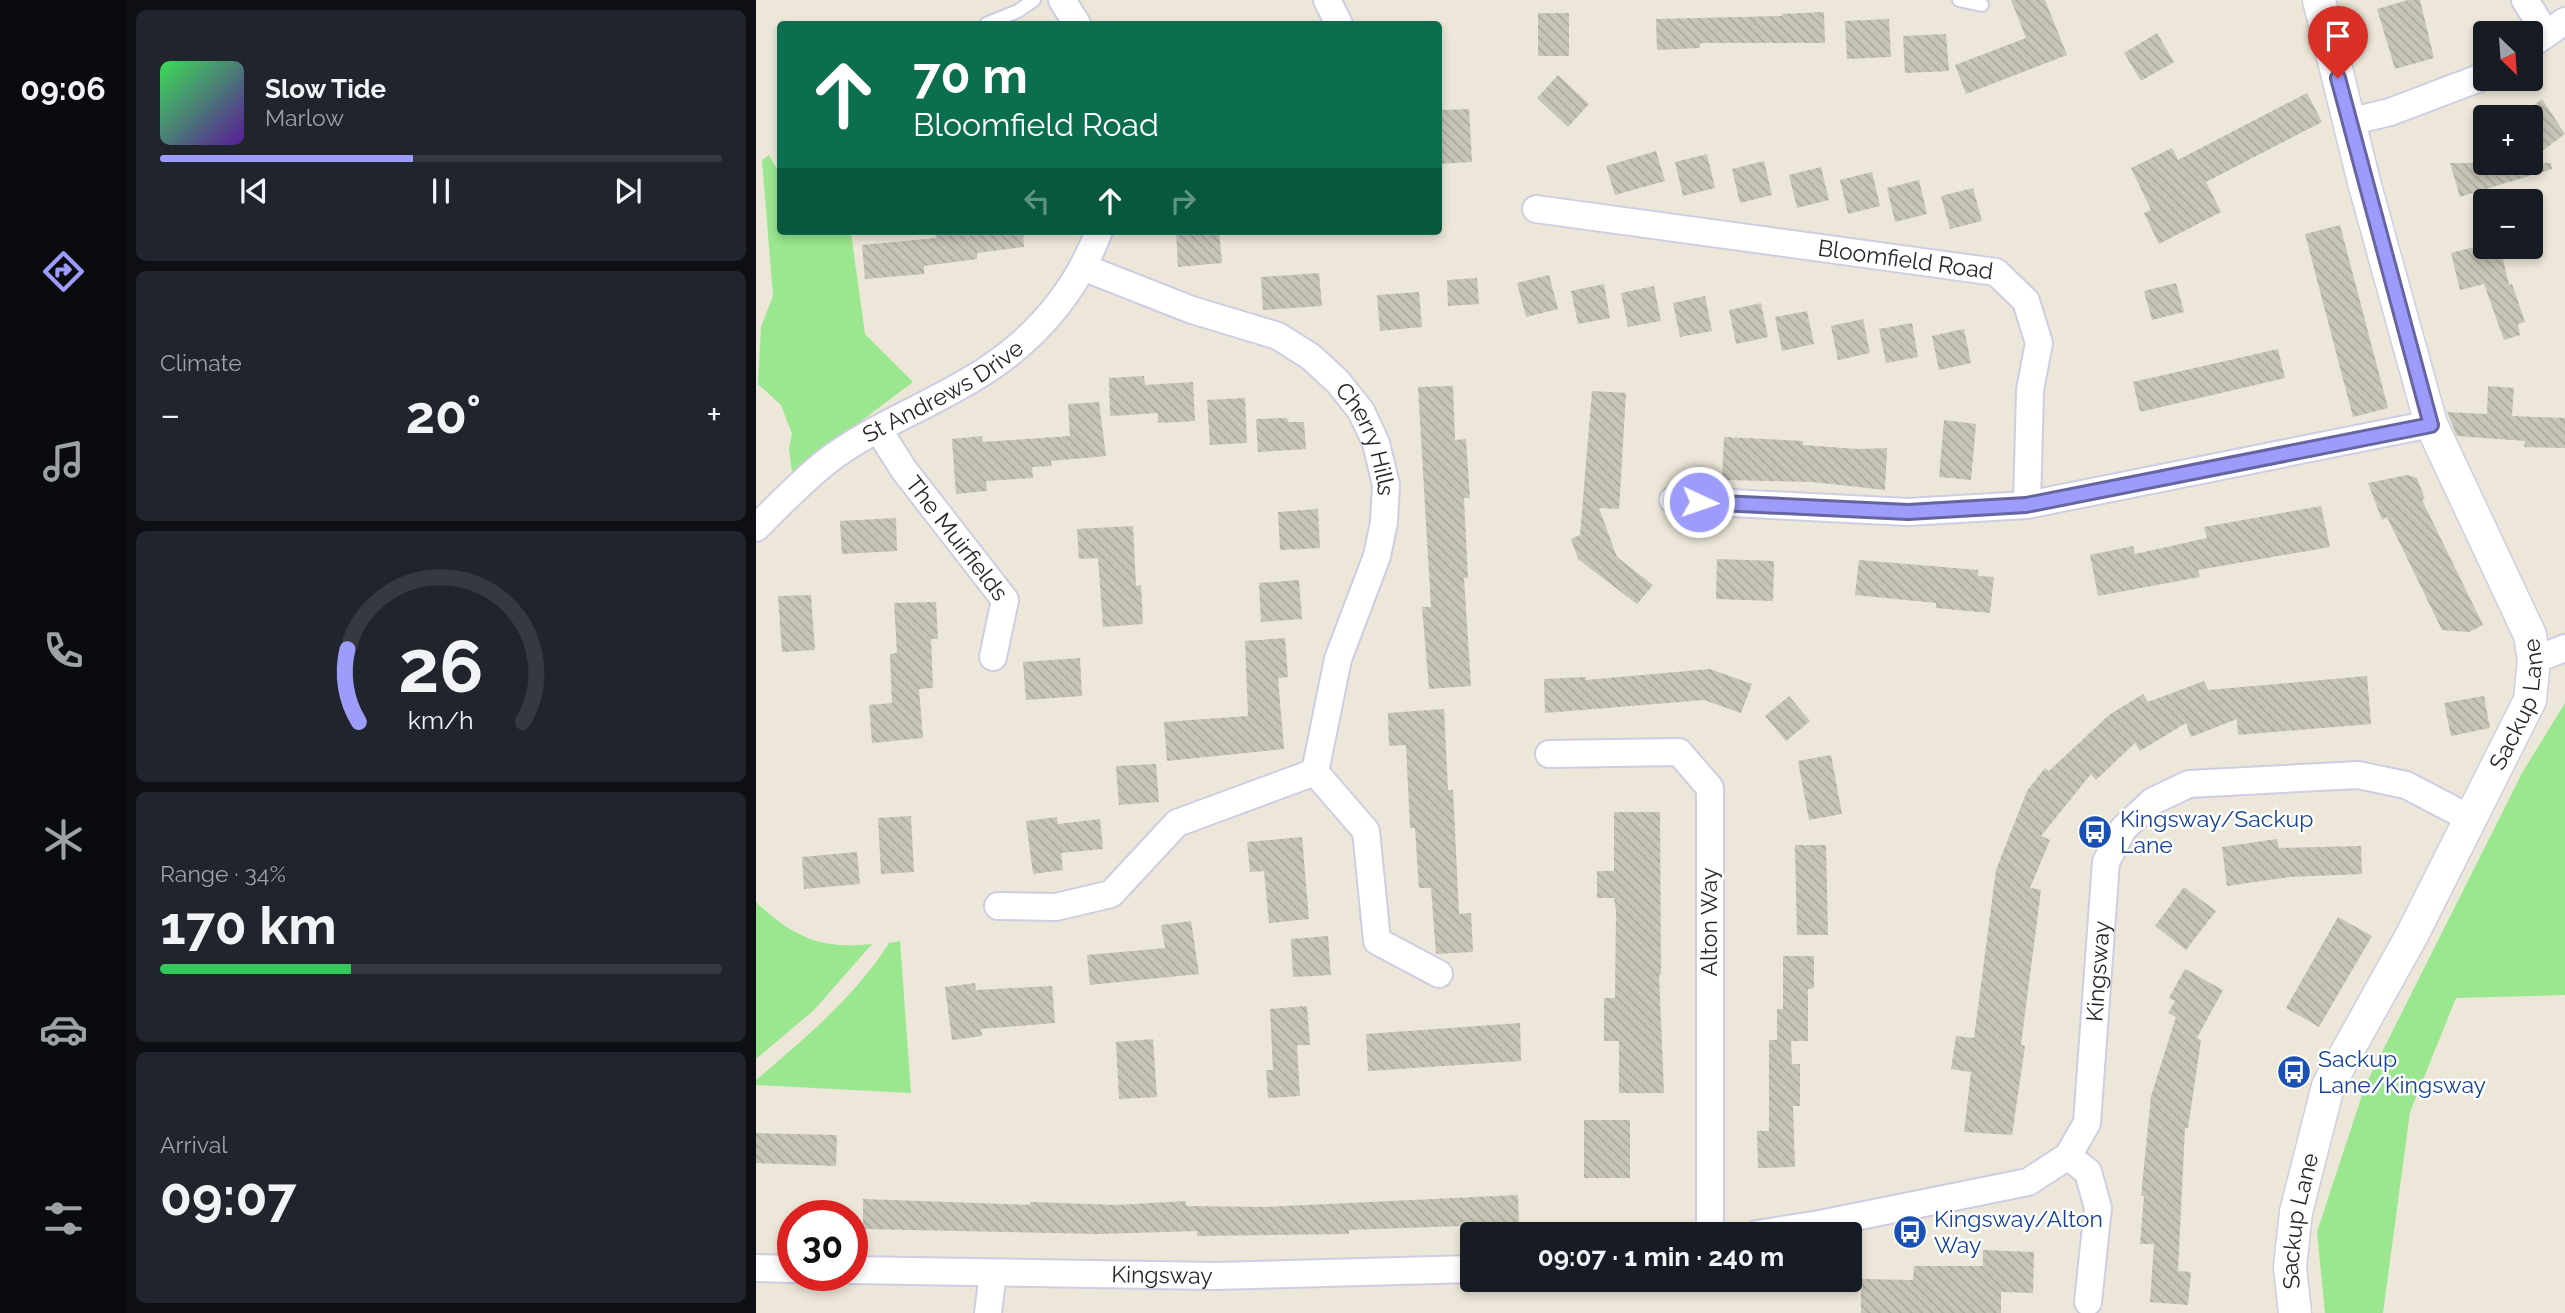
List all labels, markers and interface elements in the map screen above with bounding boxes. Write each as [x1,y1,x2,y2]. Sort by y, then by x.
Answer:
pin [2308,6,2368,78]
icon: arrive [2319,17,2357,55]
north arrow [2473,21,2543,91]
map controls [2473,21,2543,259]
text: 70 m [913,47,1028,104]
icon: ahead [798,49,889,140]
text: 09:06 [20,70,106,107]
text: Slow Tide [265,74,386,104]
text: Marlow [265,104,344,131]
button: + [2473,105,2543,175]
text: Bloomfield Road [913,106,1159,143]
icon: previous [235,172,273,210]
icon: pause [422,172,460,210]
icon: next [609,172,647,210]
icon: left [1018,182,1056,220]
icon: ahead [1091,182,1129,220]
icon: right [1164,182,1202,220]
button: − [2473,189,2543,259]
street label: Bloomfield Road [1816,234,1995,284]
icon: directions [39,247,88,296]
street label: St Andrews Drive [858,334,1028,448]
text: Climate [160,349,242,376]
street label: Cherry Hills [1330,377,1400,497]
text: 20° [406,384,481,445]
text: − [160,392,180,437]
text: + [706,392,722,437]
icon: music [39,437,88,486]
position arrow [1662,465,1736,539]
street label: The Muirfields [901,470,1014,606]
text: 26 [398,625,484,710]
icon: phone [39,626,88,675]
street label: Sackup Lane [2483,637,2548,774]
text: km/h [408,705,474,735]
place label: Kingsway/Sackup Lane [2120,805,2313,858]
bus stop icon: Kingsway/Sackup Lane [2076,813,2114,851]
icon: climate [39,815,88,864]
text: Range · 34% [160,860,286,887]
street label: Alton Way [1695,868,1722,976]
text: 170 km [160,895,337,956]
street label: Kingsway [2080,920,2115,1023]
icon: car [39,1005,88,1054]
place label: Sackup Lane/Kingsway [2318,1045,2486,1098]
bus stop icon: Sackup Lane/Kingsway [2275,1053,2313,1091]
text: Arrival [160,1131,227,1158]
street label: Sackup Lane [2276,1150,2323,1291]
text: 09:07 [160,1166,297,1227]
icon: filters [39,1194,88,1243]
speed limit sign: 30 [777,1200,868,1291]
place label: Kingsway/Alton Way [1934,1205,2103,1258]
bus stop icon: Kingsway/Alton Way [1891,1213,1929,1251]
text: 09:07 · 1 min · 240 m [1538,1242,1784,1272]
street label: Kingsway [1111,1260,1213,1289]

